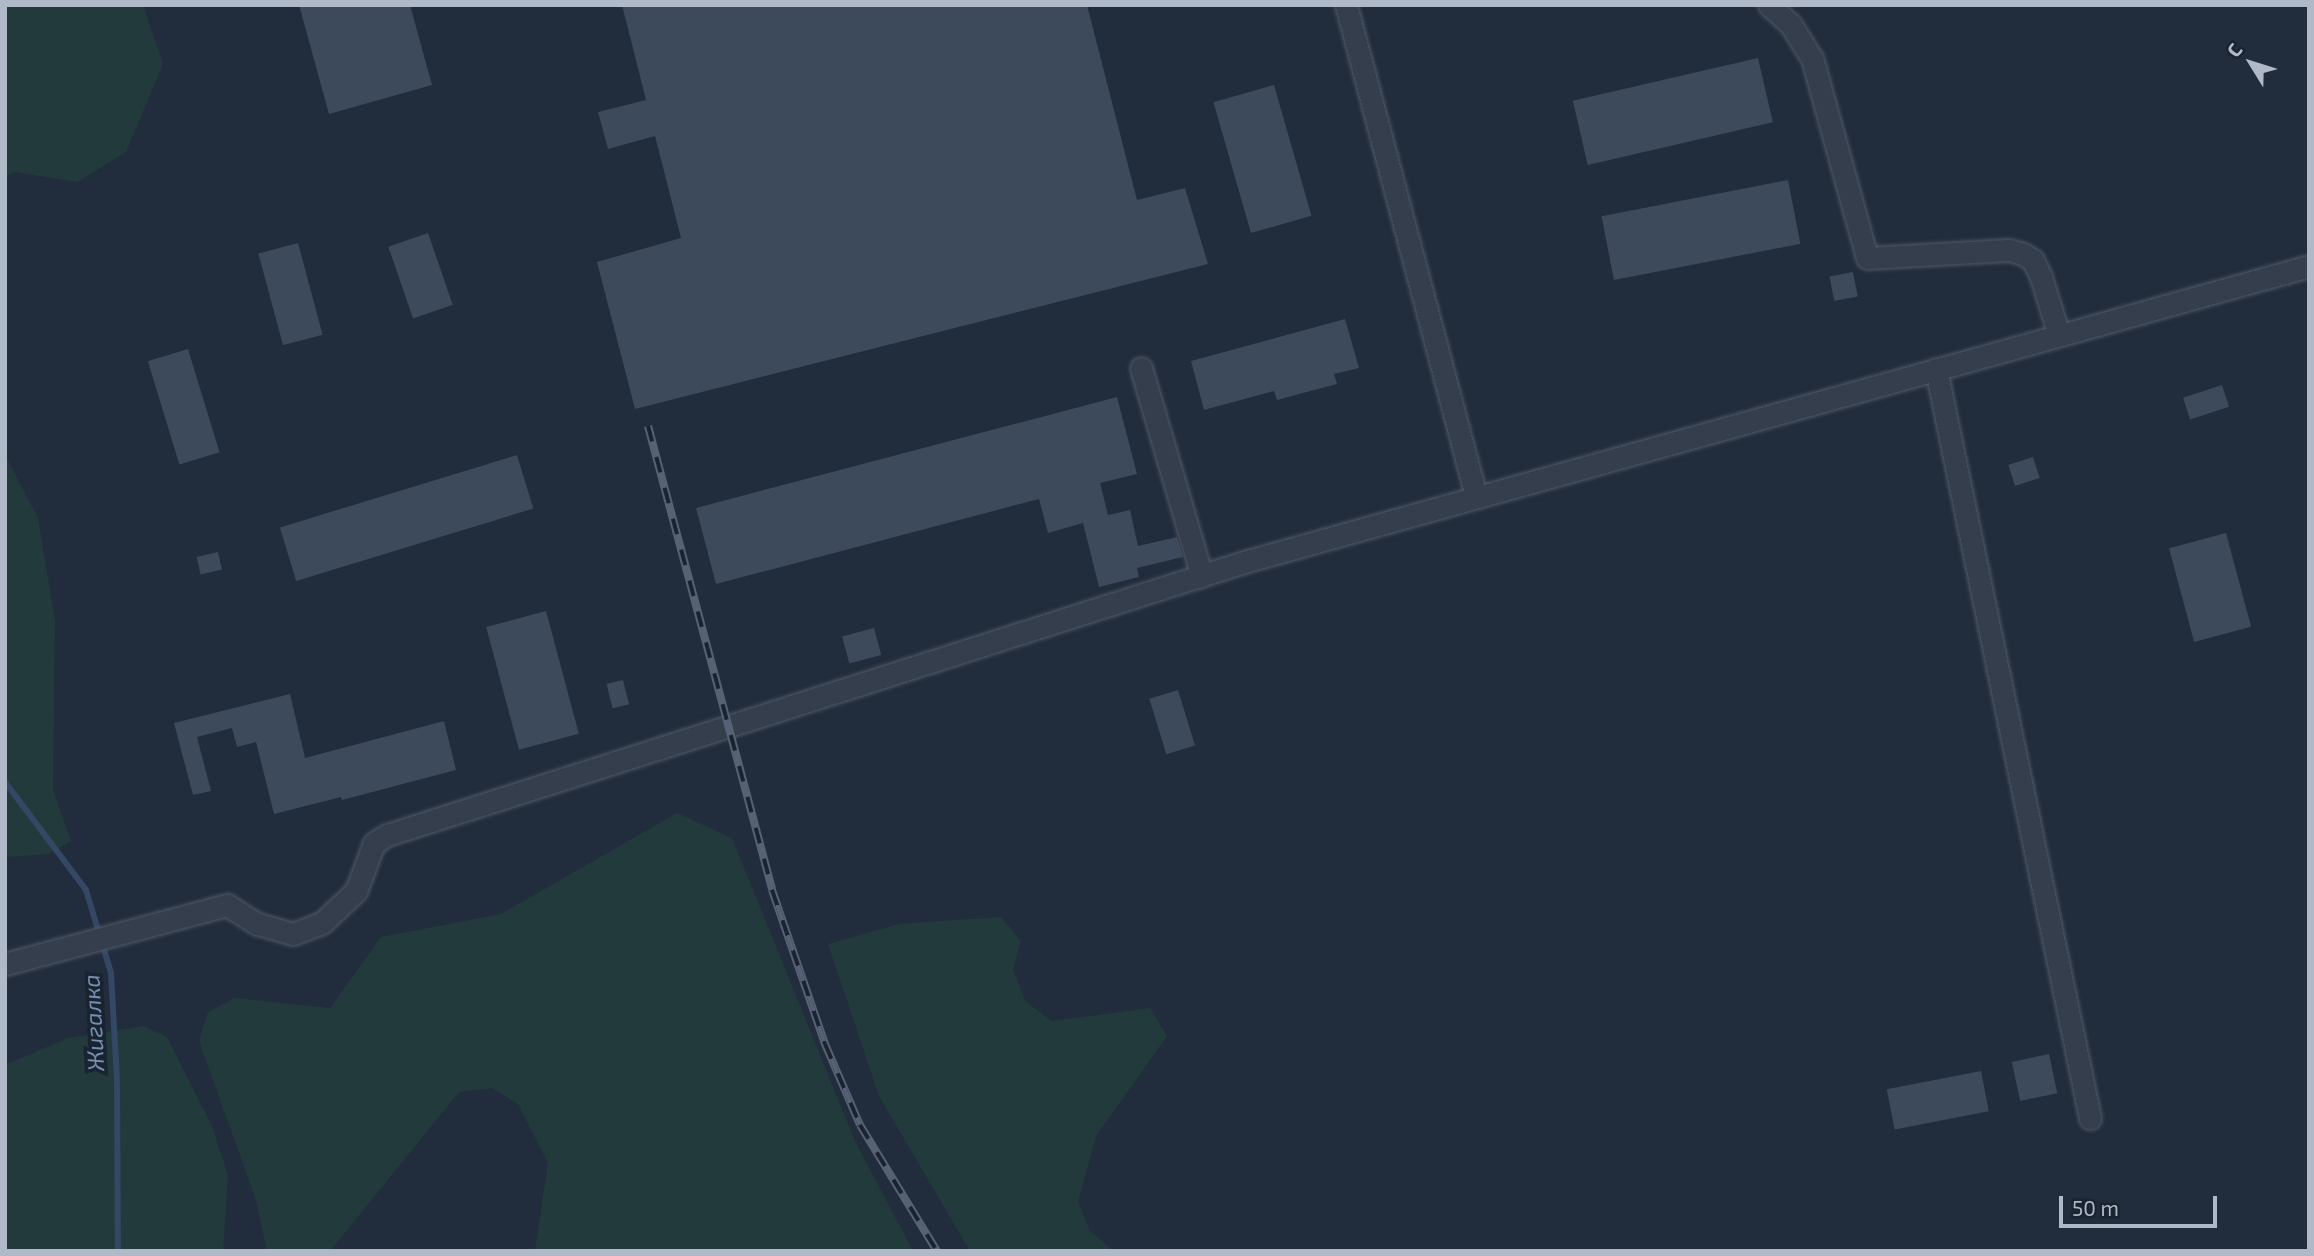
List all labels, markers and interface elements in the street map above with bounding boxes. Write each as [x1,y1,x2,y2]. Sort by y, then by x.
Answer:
north arrow [2216,28,2286,98]
text: С [2222,38,2247,61]
water label: Жигалка [77,974,109,1072]
scale bar [2062,1182,2220,1226]
text: 50 m [2072,1195,2119,1220]

